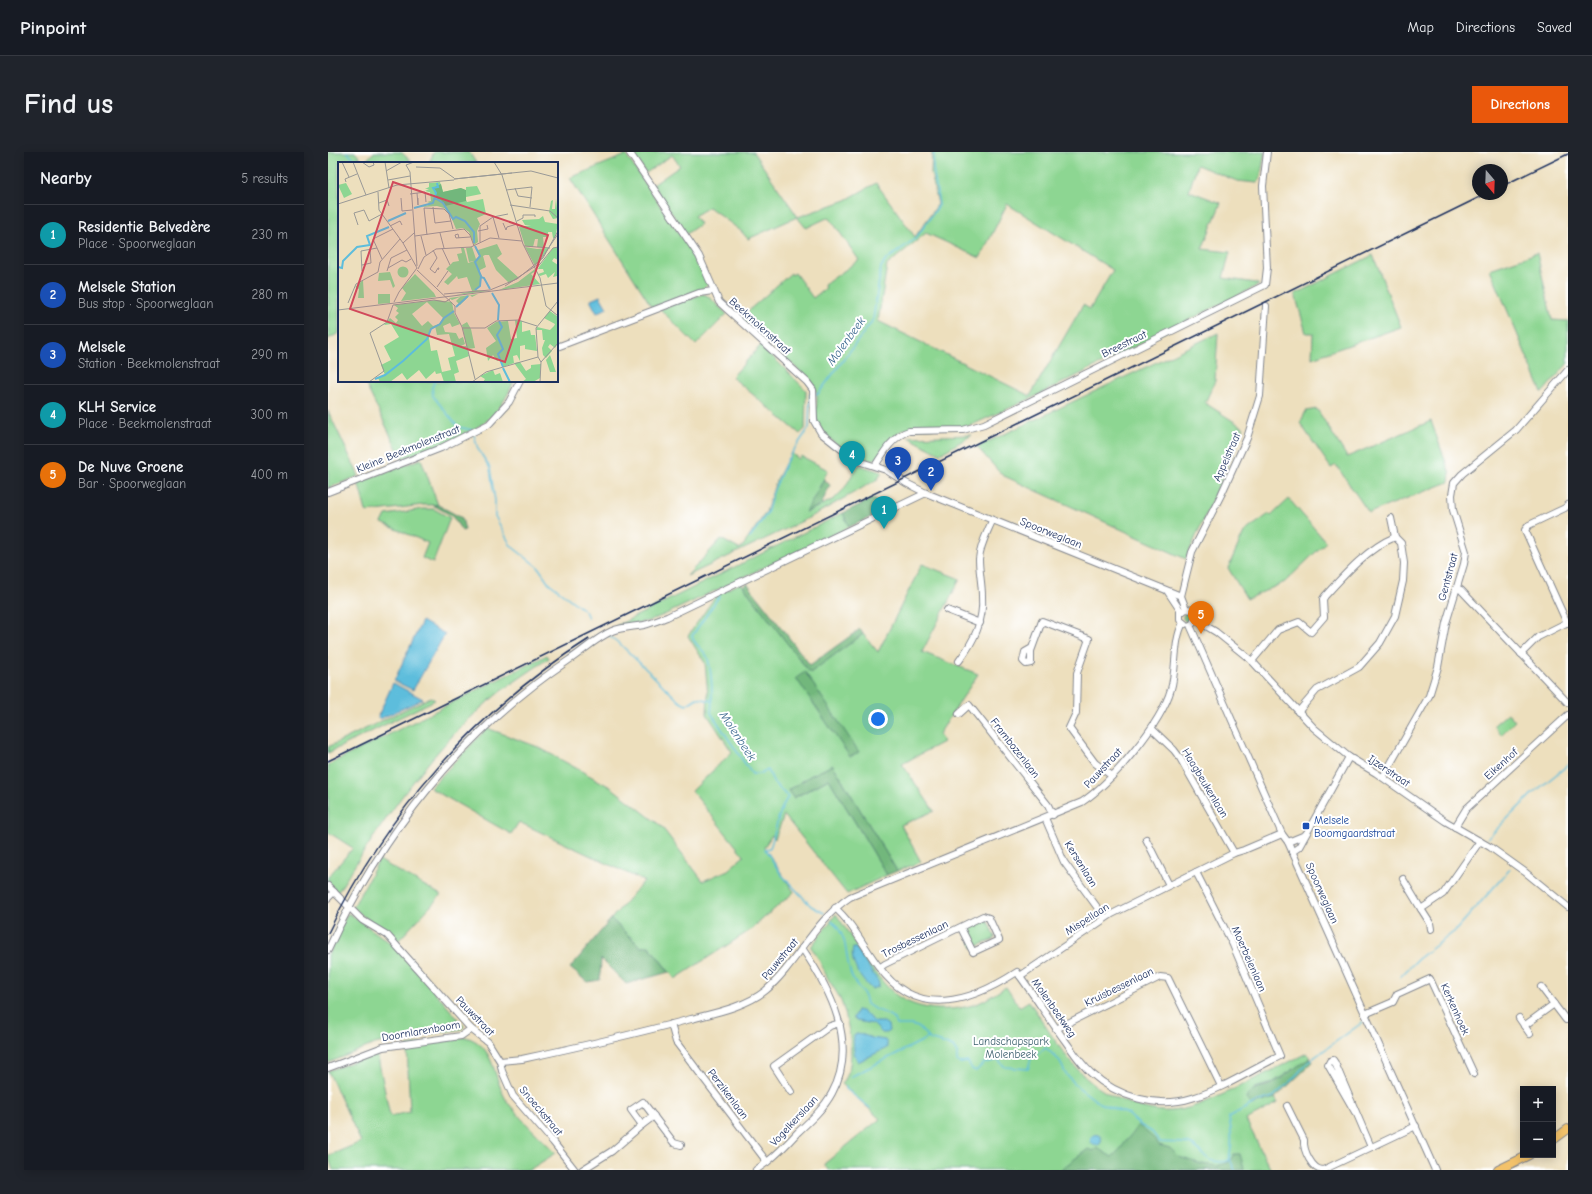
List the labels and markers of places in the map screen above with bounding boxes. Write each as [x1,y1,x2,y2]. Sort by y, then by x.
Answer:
pin: 4 [839,441,865,474]
pin: 3 [885,447,911,480]
pin: 2 [918,458,944,491]
pin: 1 [871,496,897,529]
pin: 5 [1188,601,1214,634]
place label: Melsele Boomgaardstraat [1314,814,1396,840]
marker: Melsele Boomgaardstraat [1301,821,1311,831]

